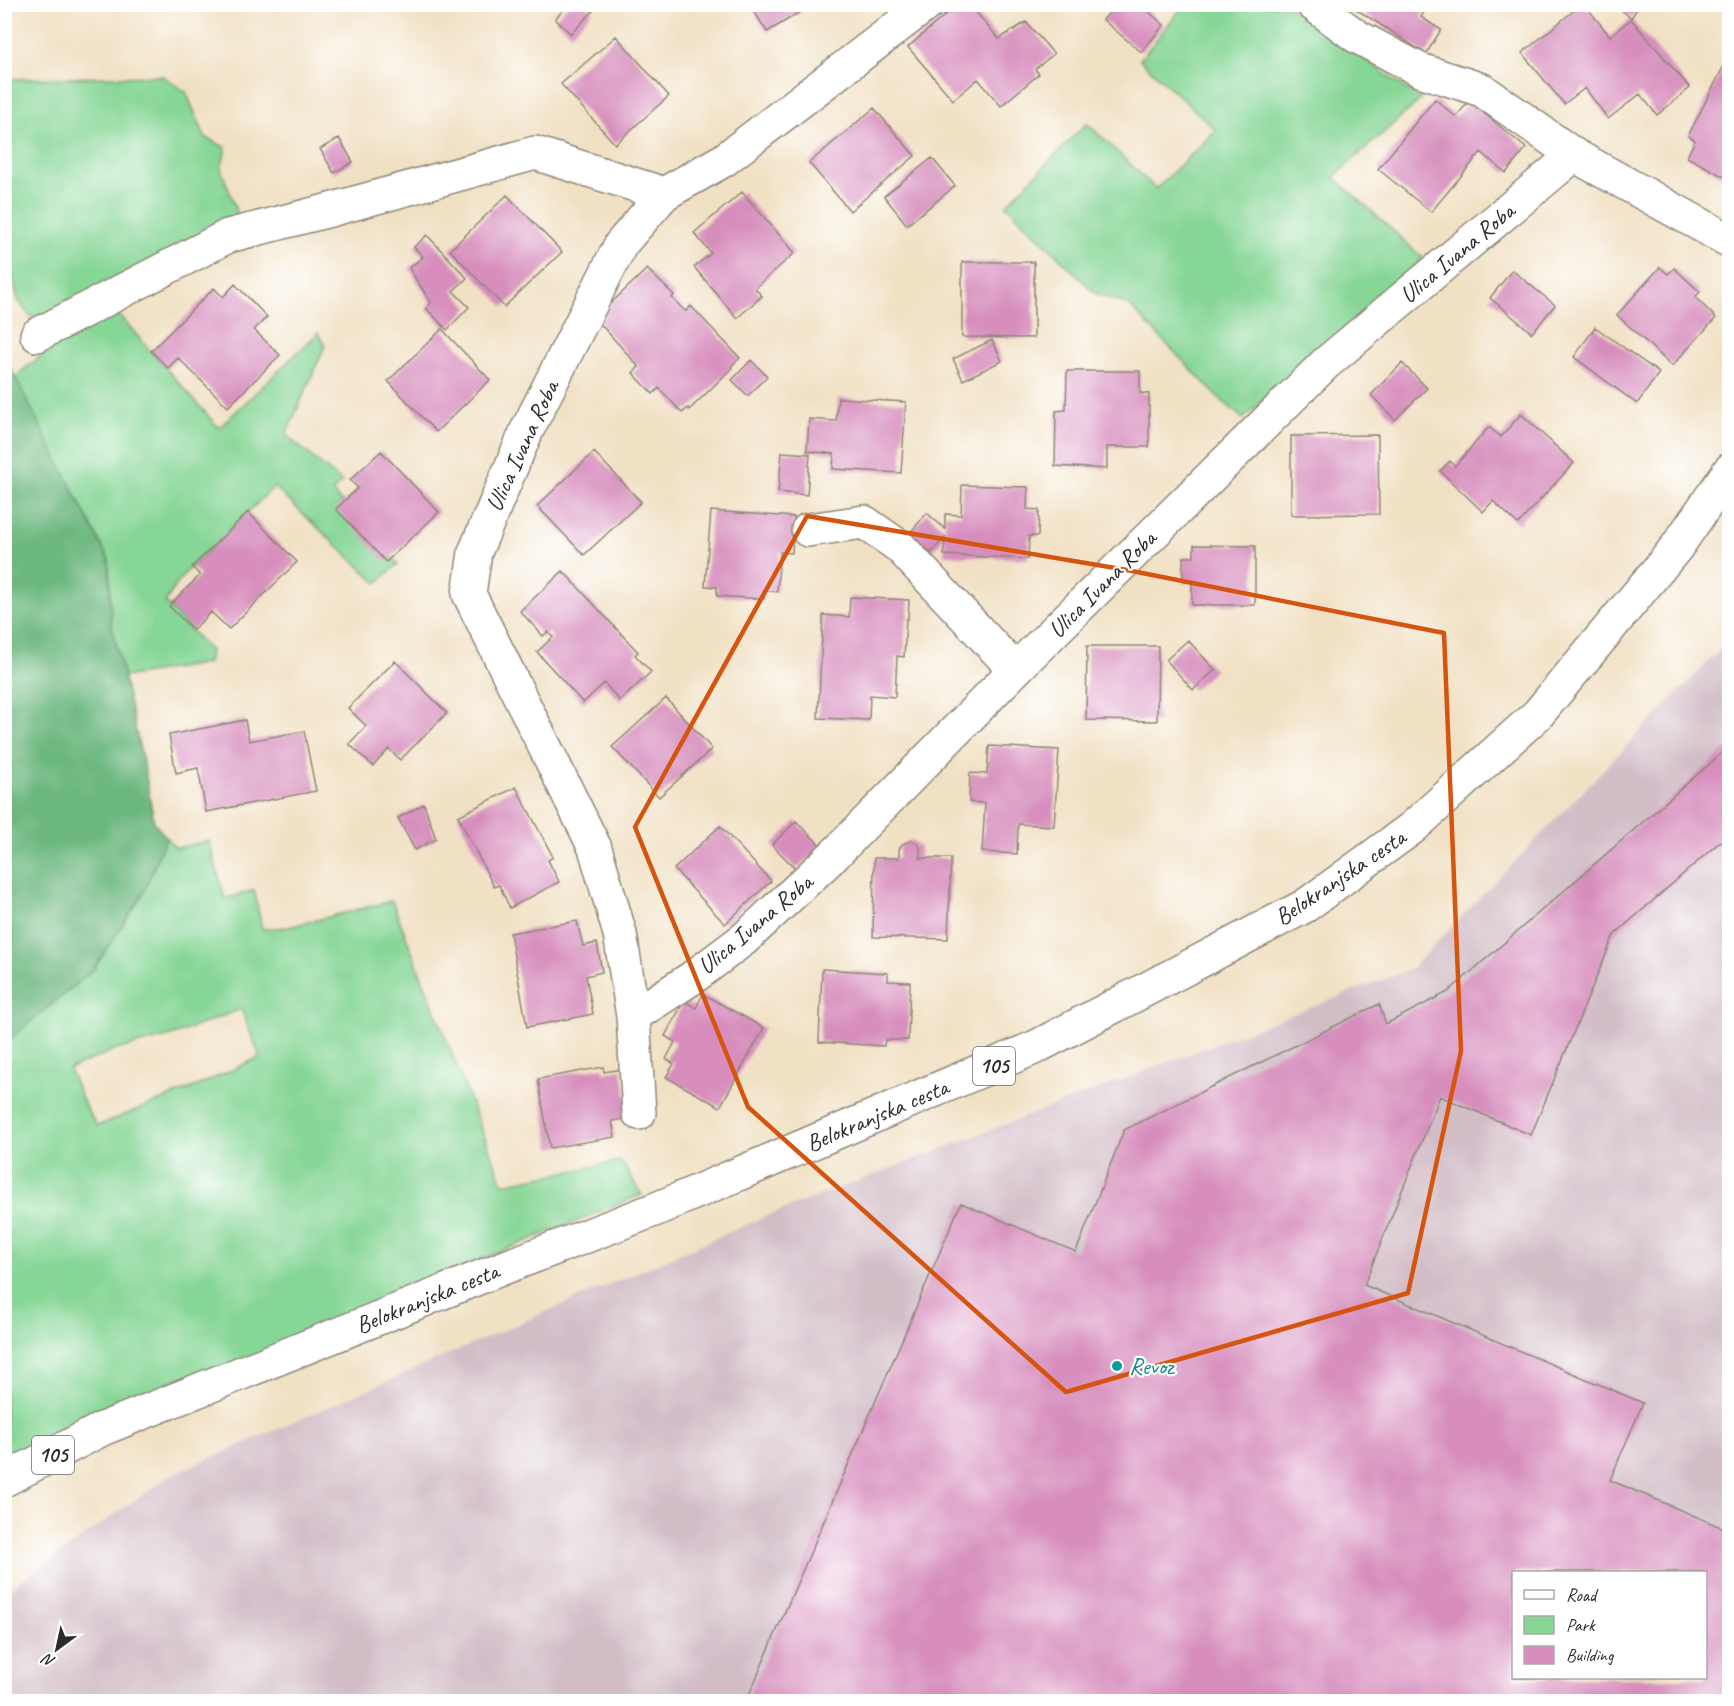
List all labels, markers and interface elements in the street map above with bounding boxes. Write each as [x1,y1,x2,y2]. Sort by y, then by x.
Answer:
street label: Ulica Ivana Roba [1394,195,1522,310]
street label: Ulica Ivana Roba [479,374,566,516]
street label: Ulica Ivana Roba [1042,522,1164,644]
street label: Belokranjska cesta [1269,821,1413,932]
street label: Ulica Ivana Roba [692,866,820,981]
road number: 105 [973,1047,1015,1085]
street label: Belokranjska cesta [801,1071,955,1158]
street label: Belokranjska cesta [351,1255,505,1340]
place label: Revoz [1129,1351,1176,1381]
marker: Revoz [1110,1359,1124,1373]
road number: 105 [32,1436,74,1474]
legend [1512,1571,1707,1679]
text: Road [1566,1584,1599,1606]
text: Park [1566,1614,1596,1636]
north arrow [27,1619,87,1679]
text: Building [1566,1644,1615,1666]
text: N [37,1648,59,1672]

